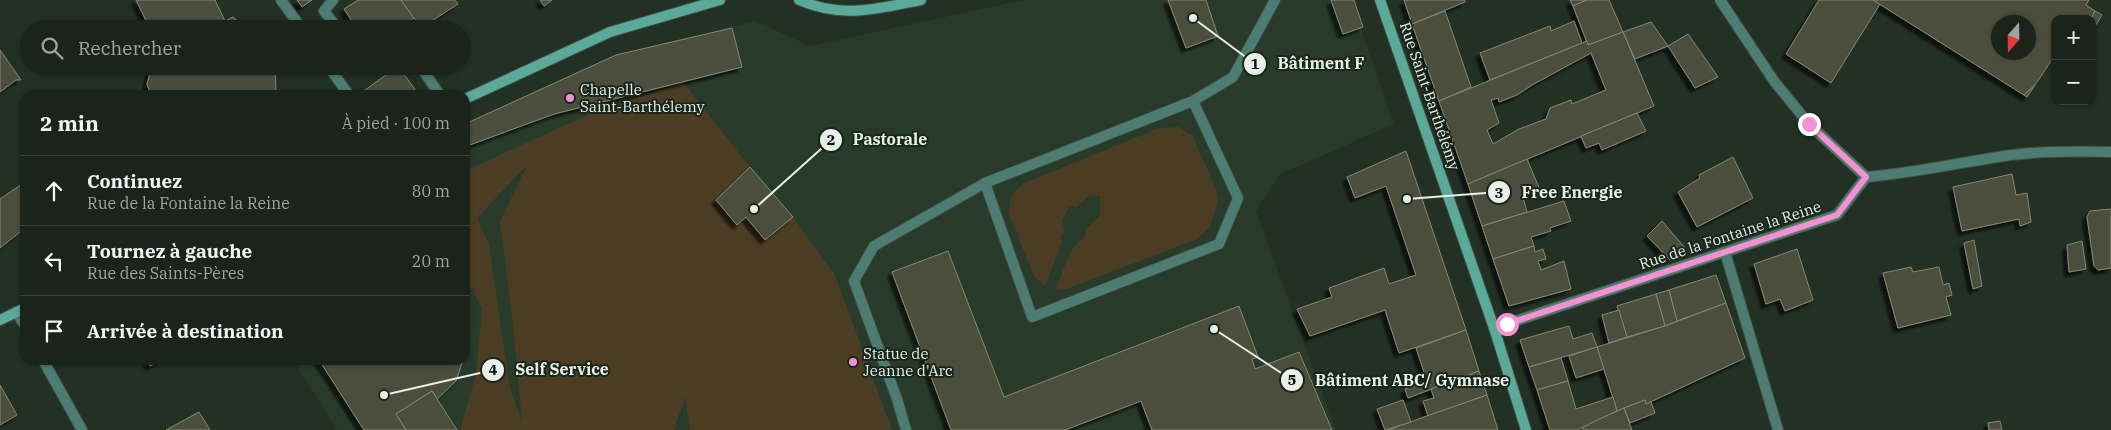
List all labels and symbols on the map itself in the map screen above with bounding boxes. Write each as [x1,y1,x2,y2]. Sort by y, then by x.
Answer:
north arrow [1991,15,2036,60]
street label: Rue Saint-Barthélémy [1396,19,1464,173]
callout: Bâtiment F [1243,48,1375,79]
text: Bâtiment F [1278,53,1364,73]
text: 1 [1250,54,1260,73]
place label: Chapelle Saint-Barthélemy [580,80,705,116]
marker: Chapelle Saint-Barthélemy [564,92,576,104]
route end [1798,113,1821,136]
callout: Pastorale [818,124,938,155]
text: Pastorale [853,129,927,149]
text: 2 [826,130,836,149]
callout: Free Energie [1486,177,1632,208]
text: Free Energie [1521,182,1623,202]
text: 3 [1494,183,1504,202]
street label: Rue de la Fontaine la Reine [1637,197,1823,273]
route start [1496,313,1519,336]
place label: Statue de Jeanne d'Arc [863,344,953,380]
callout: Self Service [480,354,619,385]
marker: Statue de Jeanne d'Arc [847,356,859,368]
text: Self Service [515,359,609,379]
text: 4 [488,360,498,379]
callout: Bâtiment ABC/ Gymnase [1280,364,1519,395]
text: 5 [1287,370,1297,389]
text: Bâtiment ABC/ Gymnase [1315,370,1509,390]

